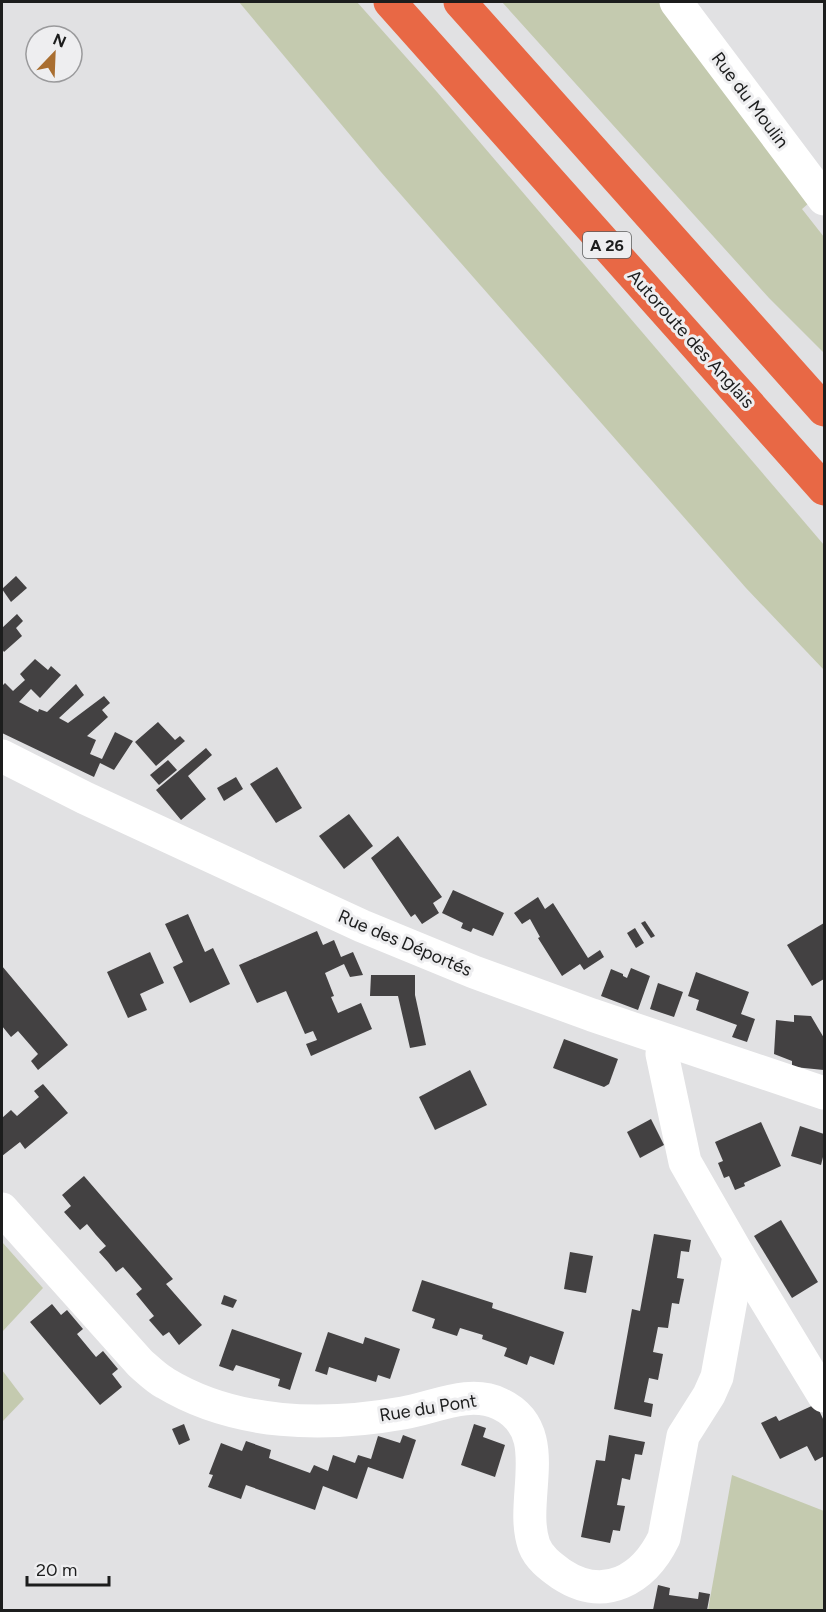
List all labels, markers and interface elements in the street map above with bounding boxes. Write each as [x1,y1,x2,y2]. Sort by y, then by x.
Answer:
north arrow [24,24,84,84]
text: N [50,29,69,52]
street label: Rue du Moulin [707,48,793,152]
road number: A 26 [583,232,631,258]
street label: Autoroute des Anglais [623,265,759,413]
street label: Rue des Déportés [335,905,475,981]
street label: Rue du Pont [378,1389,478,1427]
scale bar [27,1549,110,1587]
text: 20 m [36,1559,77,1581]

